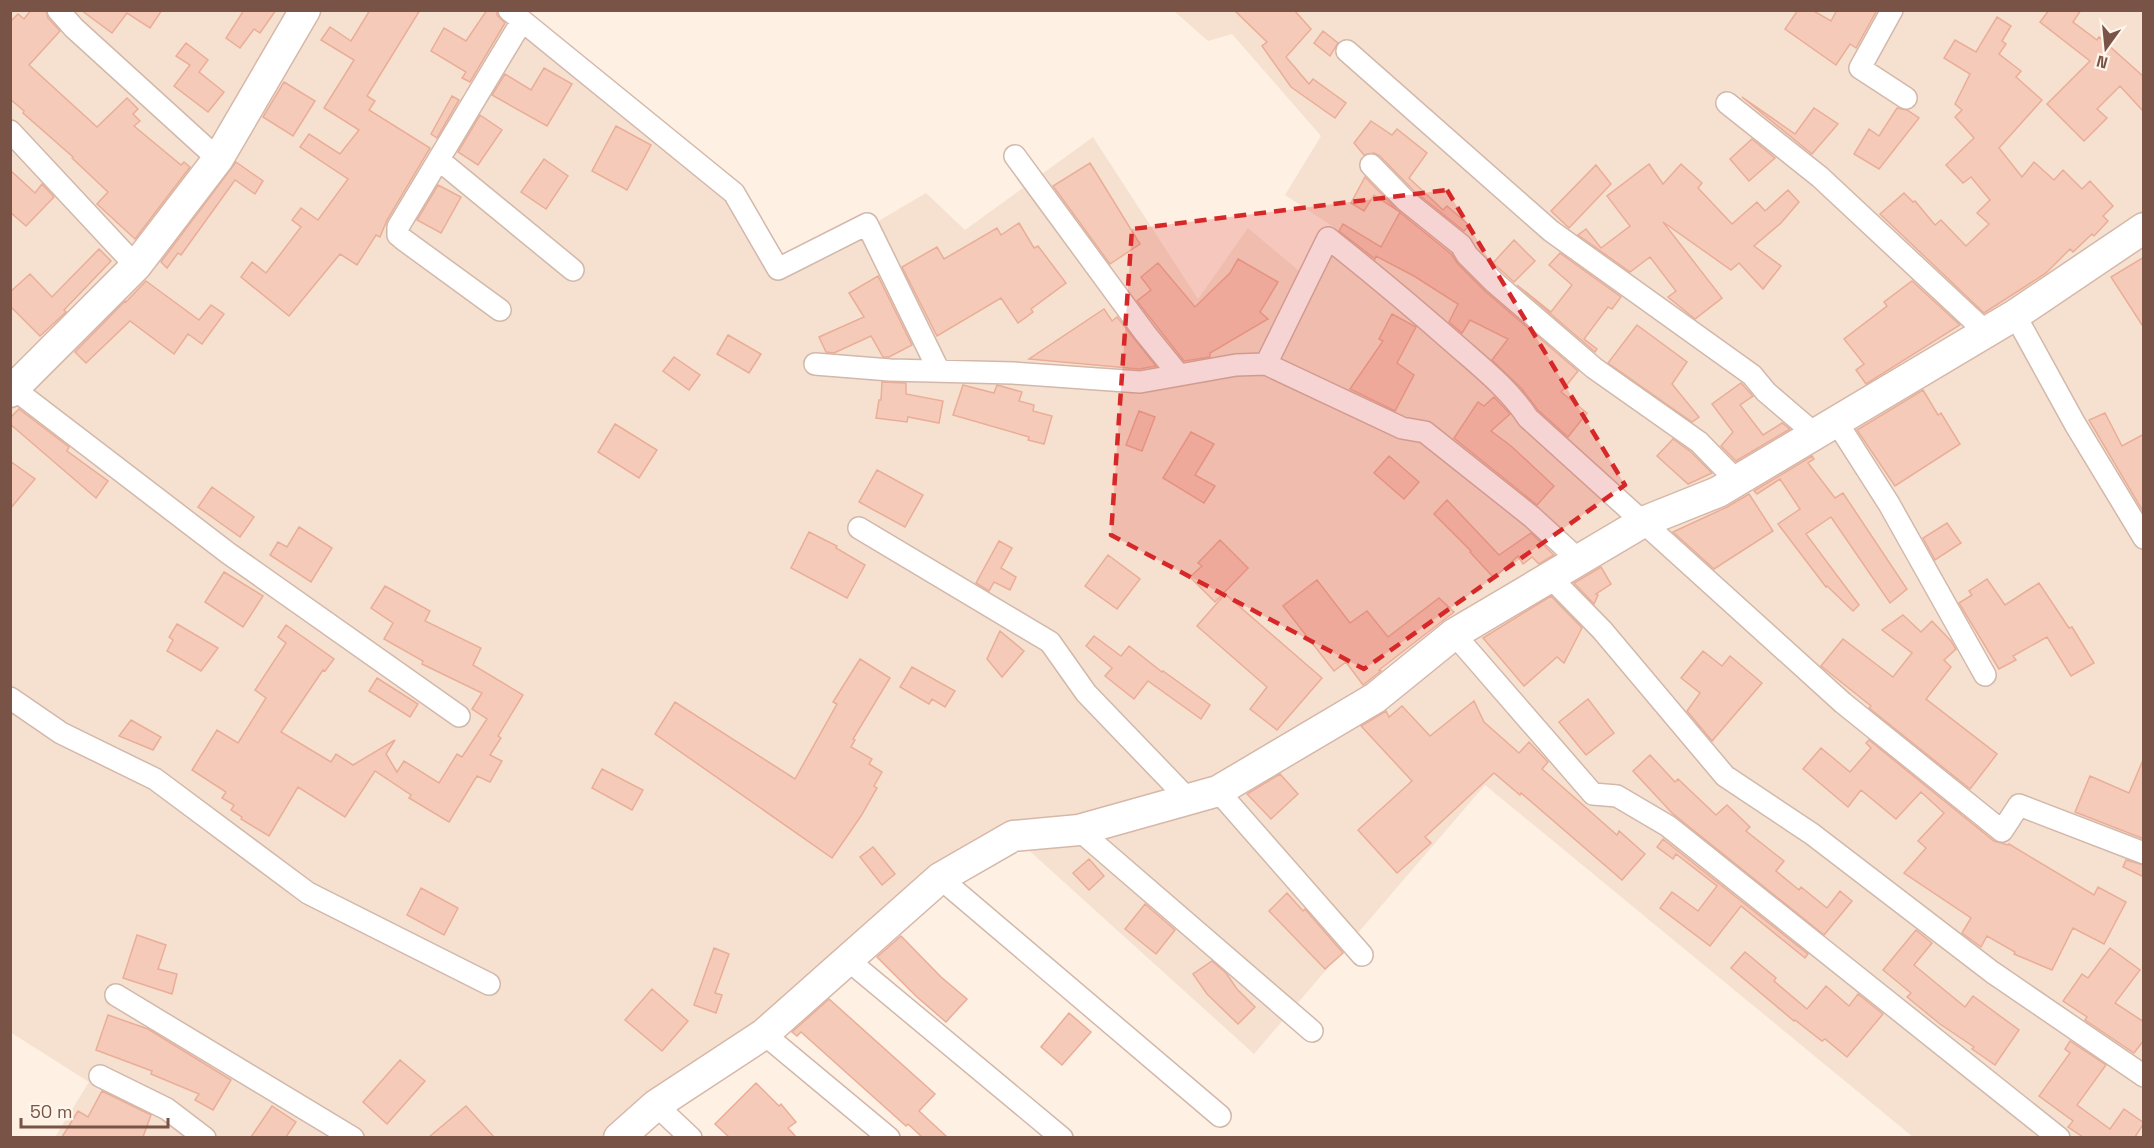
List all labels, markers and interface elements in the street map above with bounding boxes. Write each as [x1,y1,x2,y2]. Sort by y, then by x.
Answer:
north arrow [2076,18,2136,78]
text: N [2094,50,2110,74]
scale bar [21,1091,168,1129]
text: 50 m [30,1100,72,1123]

